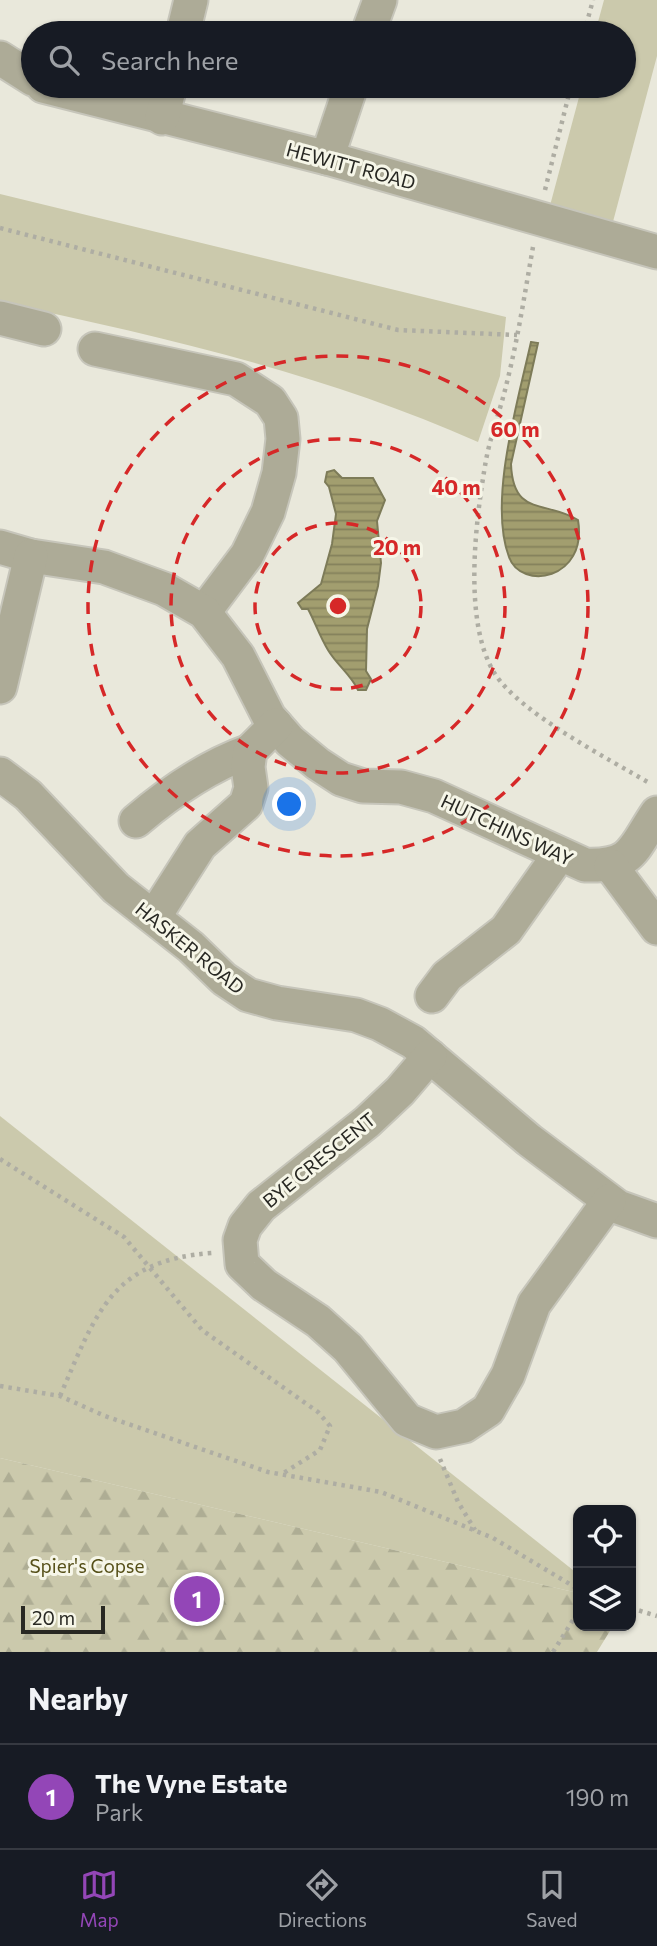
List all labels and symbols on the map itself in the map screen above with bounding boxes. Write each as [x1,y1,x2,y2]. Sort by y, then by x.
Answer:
street label: HEWITT ROAD [284,137,418,194]
text: 60 m [490,416,540,441]
text: 40 m [431,474,481,499]
text: 20 m [373,534,421,559]
centre of rings [326,594,350,618]
your location [272,787,306,821]
street label: HUTCHINS WAY [437,789,577,870]
street label: HASKER ROAD [131,897,249,999]
street label: BYE CRESCENT [258,1107,380,1212]
park label: Spier's Copse [29,1554,145,1577]
pin: 1 [174,1573,220,1625]
scale bar [21,1603,105,1635]

